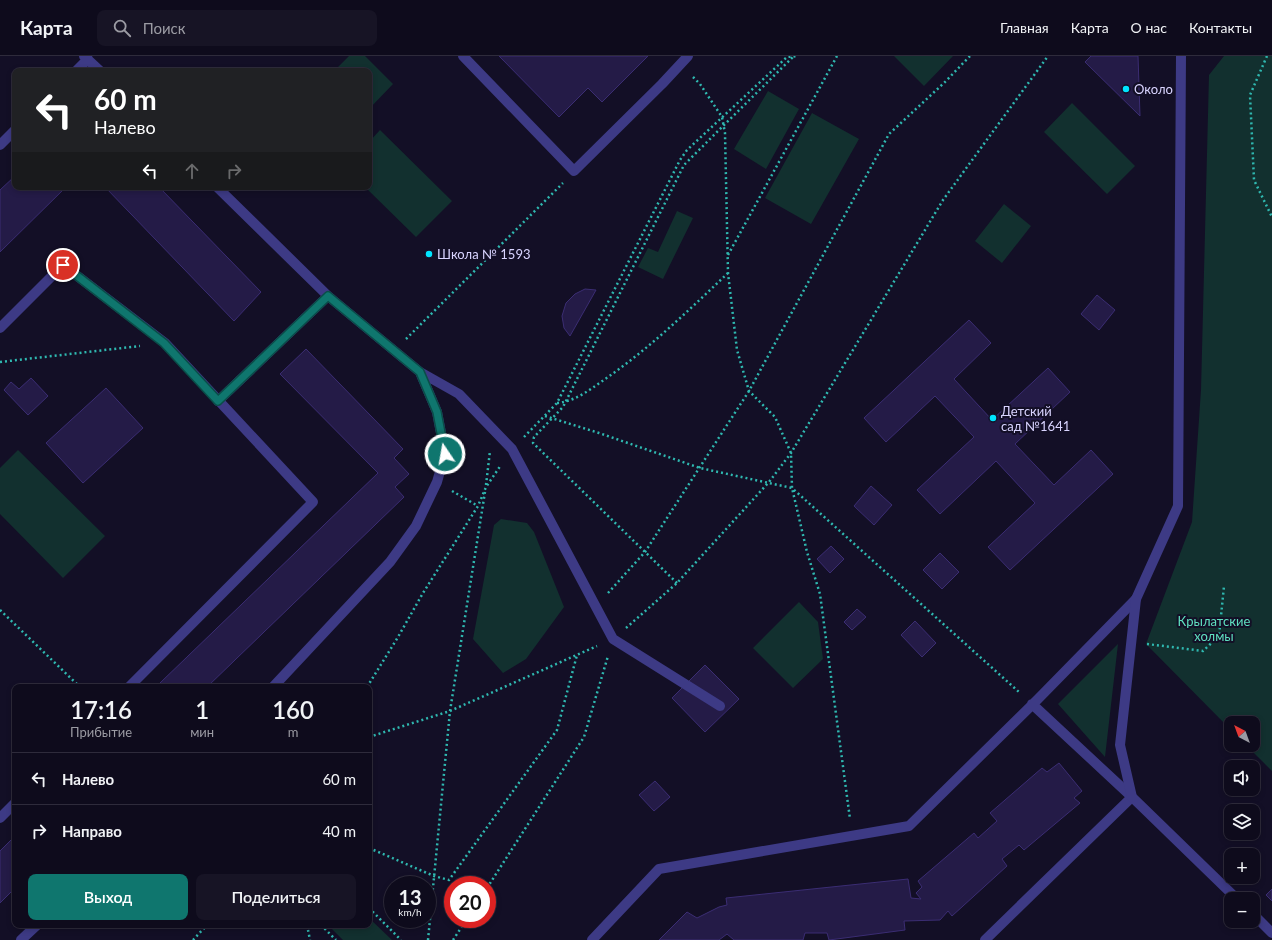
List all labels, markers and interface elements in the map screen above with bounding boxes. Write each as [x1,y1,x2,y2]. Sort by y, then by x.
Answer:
search box [97,10,377,46]
text: Карта [20,16,73,39]
icon: search [111,17,133,39]
text: Поиск [143,19,186,37]
text: Главная [1000,19,1049,36]
text: Карта [1071,19,1109,36]
text: О нас [1131,19,1167,36]
text: Контакты [1189,19,1252,36]
place label: Около [1134,81,1173,97]
text: 60 m [94,82,157,116]
icon: left [28,84,80,136]
marker: Около [1121,84,1131,94]
text: Налево [94,116,156,138]
icon: left [139,160,161,182]
icon: ahead [181,160,203,182]
icon: right [223,160,245,182]
place label: Школа № 1593 [437,246,530,262]
pin [46,248,80,282]
marker: Школа № 1593 [424,249,434,259]
icon: arrive [52,254,74,276]
place label: Детский сад №1641 [1001,403,1070,434]
marker: Детский сад №1641 [988,413,998,423]
position arrow [424,433,466,475]
park label: Крылатские холмы [1178,613,1251,644]
text: 17:16 [70,695,132,724]
text: 1 [195,695,209,724]
text: 160 [272,695,314,724]
north arrow [1224,716,1260,752]
map controls [1224,716,1260,928]
text: Прибытие [70,724,132,740]
text: мин [190,724,214,740]
text: m [288,724,298,740]
button: sound [1224,760,1260,796]
icon: left [28,768,50,790]
text: Налево [62,770,114,788]
text: 60 m [322,770,356,788]
button: layers [1224,804,1260,840]
icon: right [28,820,50,842]
text: Направо [62,822,122,840]
text: 40 m [322,822,356,840]
button: + [1224,848,1260,884]
button: Выход [28,874,188,920]
button: Поделиться [196,874,356,920]
speed limit sign: 20 [444,876,496,928]
text: 13 [398,885,422,909]
button: − [1224,892,1260,928]
text: km/h [398,906,422,918]

